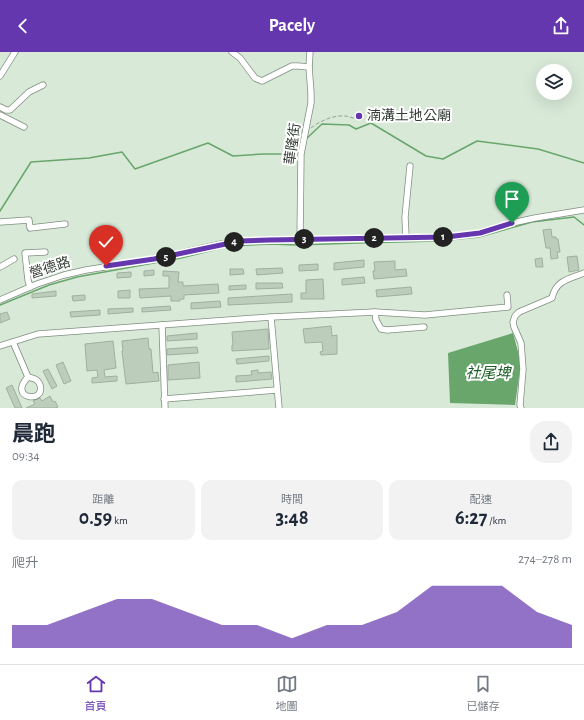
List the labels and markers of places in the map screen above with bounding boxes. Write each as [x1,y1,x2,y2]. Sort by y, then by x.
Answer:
place label: 湳溝土地公廟 [367,108,451,123]
marker: 湳溝土地公廟 [354,111,364,121]
pin [495,182,529,223]
pin [89,225,123,266]
pin: 1 [433,227,453,247]
pin: 2 [364,228,384,248]
pin: 3 [294,229,314,249]
pin: 4 [224,232,244,252]
pin: 5 [156,247,176,267]

